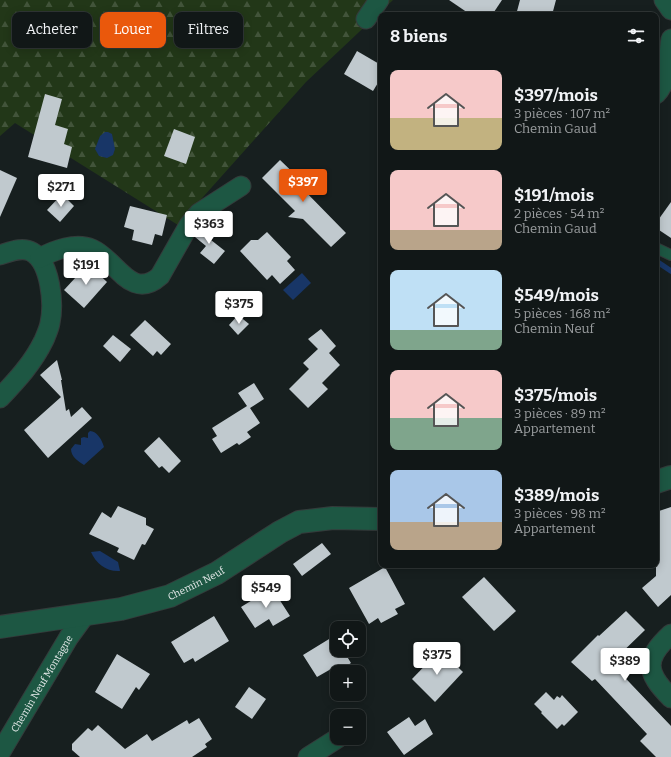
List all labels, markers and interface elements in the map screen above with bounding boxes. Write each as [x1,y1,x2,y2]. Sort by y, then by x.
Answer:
chip: Acheter [12,12,92,48]
chip: Louer [100,12,166,48]
chip: Filtres [174,12,243,48]
icon: filters [625,25,647,47]
text: 8 biens [390,26,447,47]
text: $397/mois [514,85,598,106]
icon: home [422,86,470,134]
text: 3 pièces · 107 m² [514,106,610,121]
text: Chemin Gaud [514,121,597,136]
pin: $397 [279,169,327,203]
pin: $271 [37,174,85,208]
text: $397 [288,174,318,189]
text: $271 [47,179,75,194]
text: $191/mois [514,185,594,206]
icon: home [422,186,470,234]
text: 2 pièces · 54 m² [514,206,604,221]
pin: $363 [185,211,233,245]
text: $363 [194,216,224,231]
text: Chemin Gaud [514,221,597,236]
pin: $191 [62,252,110,286]
text: $191 [73,257,99,272]
text: $549/mois [514,285,599,306]
icon: home [422,286,470,334]
pin: $375 [215,291,263,325]
text: $375 [224,296,254,311]
text: 5 pièces · 168 m² [514,306,610,321]
text: Chemin Neuf [514,321,594,336]
text: $375/mois [514,385,597,406]
icon: home [422,386,470,434]
text: 3 pièces · 89 m² [514,406,606,421]
text: Appartement [514,421,595,436]
text: $389/mois [514,485,599,506]
icon: home [422,486,470,534]
text: 3 pièces · 98 m² [514,506,606,521]
text: Appartement [514,521,595,536]
street label: Chemin Neuf [166,564,228,603]
pin: $549 [242,575,290,609]
text: $549 [251,580,281,595]
map controls [330,621,366,745]
button: locate [330,621,366,657]
street label: Chemin Neuf Montagne [9,633,76,735]
pin: $375 [413,642,461,676]
text: $375 [422,647,452,662]
pin: $389 [601,648,649,682]
text: $389 [610,653,640,668]
button: + [330,665,366,701]
button: − [330,709,366,745]

